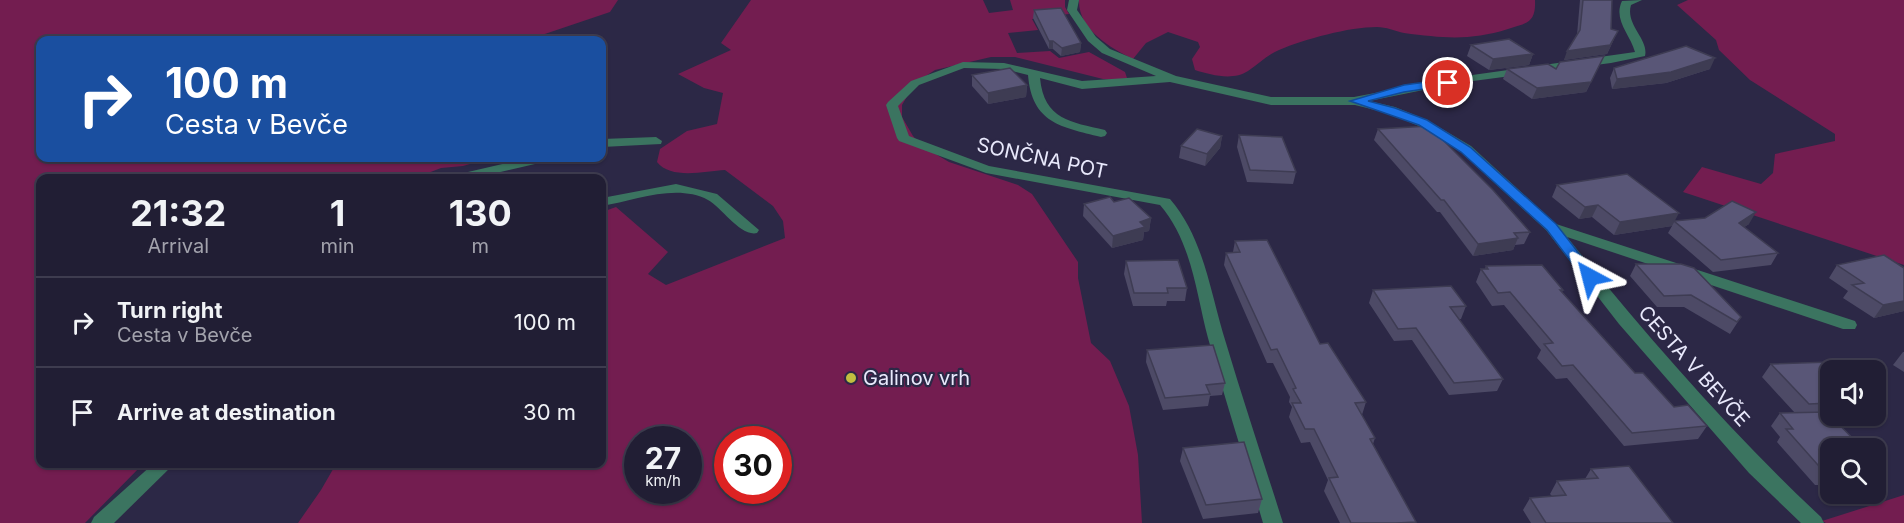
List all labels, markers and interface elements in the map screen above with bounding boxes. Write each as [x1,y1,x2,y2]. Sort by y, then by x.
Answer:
text: 100 m [165,57,288,108]
pin [1422,57,1473,108]
icon: right [66,60,144,138]
icon: arrive [1431,66,1464,99]
text: Cesta v Bevče [165,108,348,141]
street label: SONČNA POT [975,132,1109,184]
text: 21:32 [130,191,226,235]
text: 1 [330,191,345,235]
text: 130 [449,191,512,235]
text: Arrival [147,234,209,258]
text: min [320,234,355,258]
text: m [472,234,489,258]
position arrow [1558,245,1622,309]
text: Turn right [117,297,223,323]
street label: CESTA V BEVČE [1633,301,1755,431]
icon: right [66,306,99,339]
text: 100 m [514,309,576,335]
text: Cesta v Bevče [117,323,252,347]
map controls [1820,360,1886,504]
button: sound [1820,360,1886,426]
place label: Galinov vrh [863,366,970,390]
marker: Galinov vrh [844,371,858,385]
icon: arrive [66,396,99,429]
text: Arrive at destination [117,399,336,425]
text: 30 m [523,399,576,425]
speed limit sign: 30 [714,426,792,504]
button: search [1820,438,1886,504]
text: 27 [645,440,681,476]
text: km/h [645,471,681,490]

